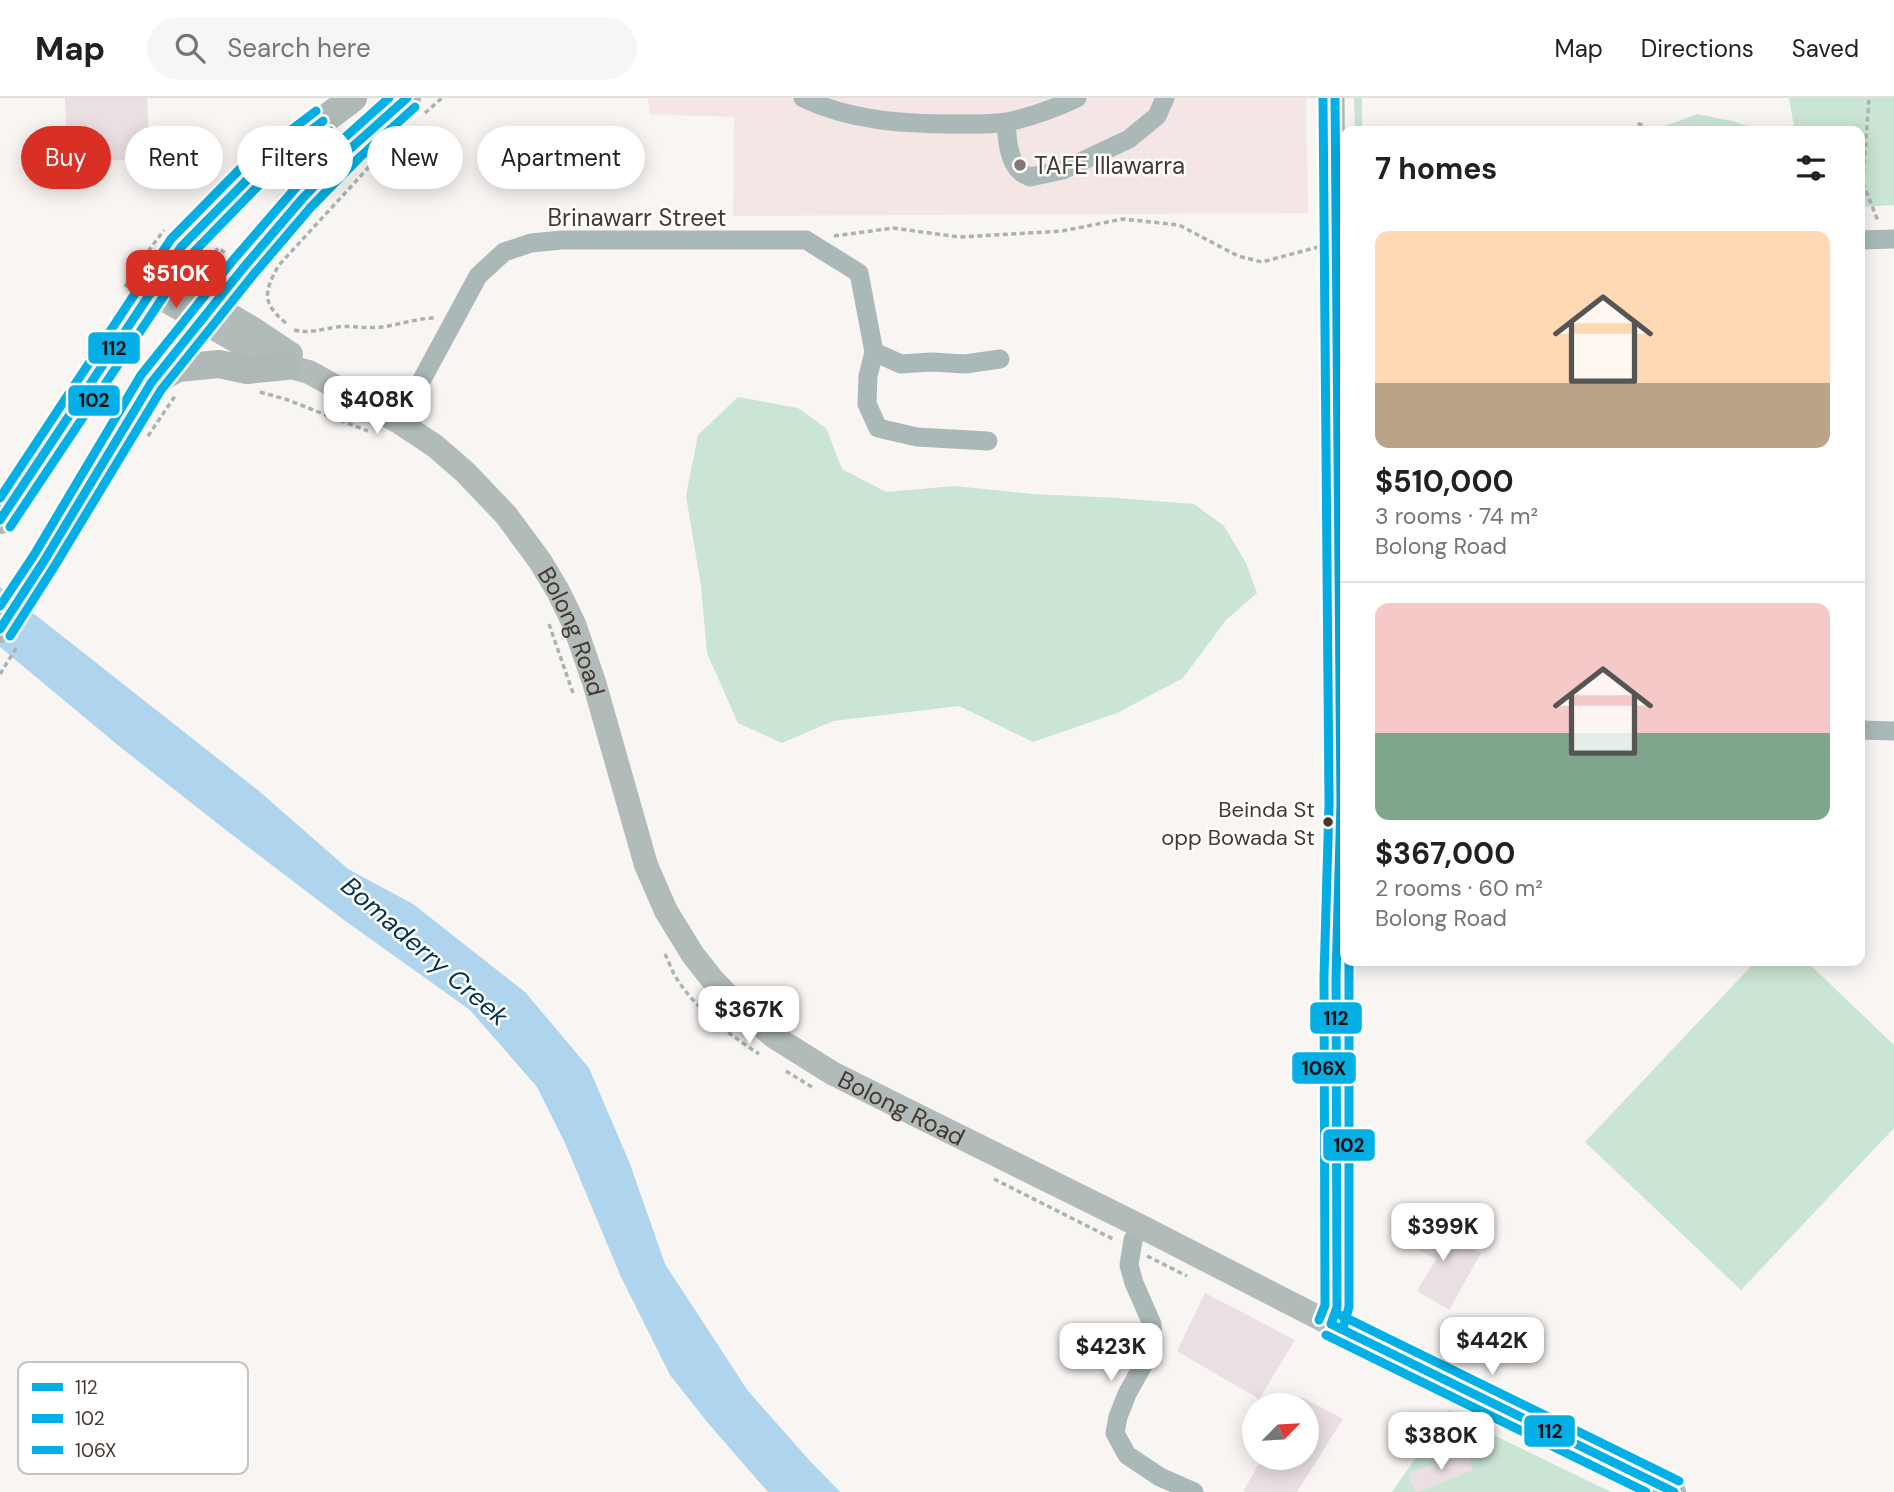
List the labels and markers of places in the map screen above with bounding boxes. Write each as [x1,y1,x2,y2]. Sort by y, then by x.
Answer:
place label: TAFE Illawarra [1034,150,1185,181]
marker: TAFE Illawarra [1012,157,1028,173]
pin: $510K [127,250,225,310]
pin: $408K [328,376,426,436]
place label: Beinda St opp Bowada St [1161,795,1315,852]
marker: Beinda St opp Bowada St [1321,815,1335,829]
pin: $367K [700,986,798,1046]
pin: $399K [1394,1204,1492,1263]
pin: $442K [1443,1318,1541,1377]
pin: $423K [1062,1324,1160,1383]
pin: $380K [1392,1412,1490,1472]

